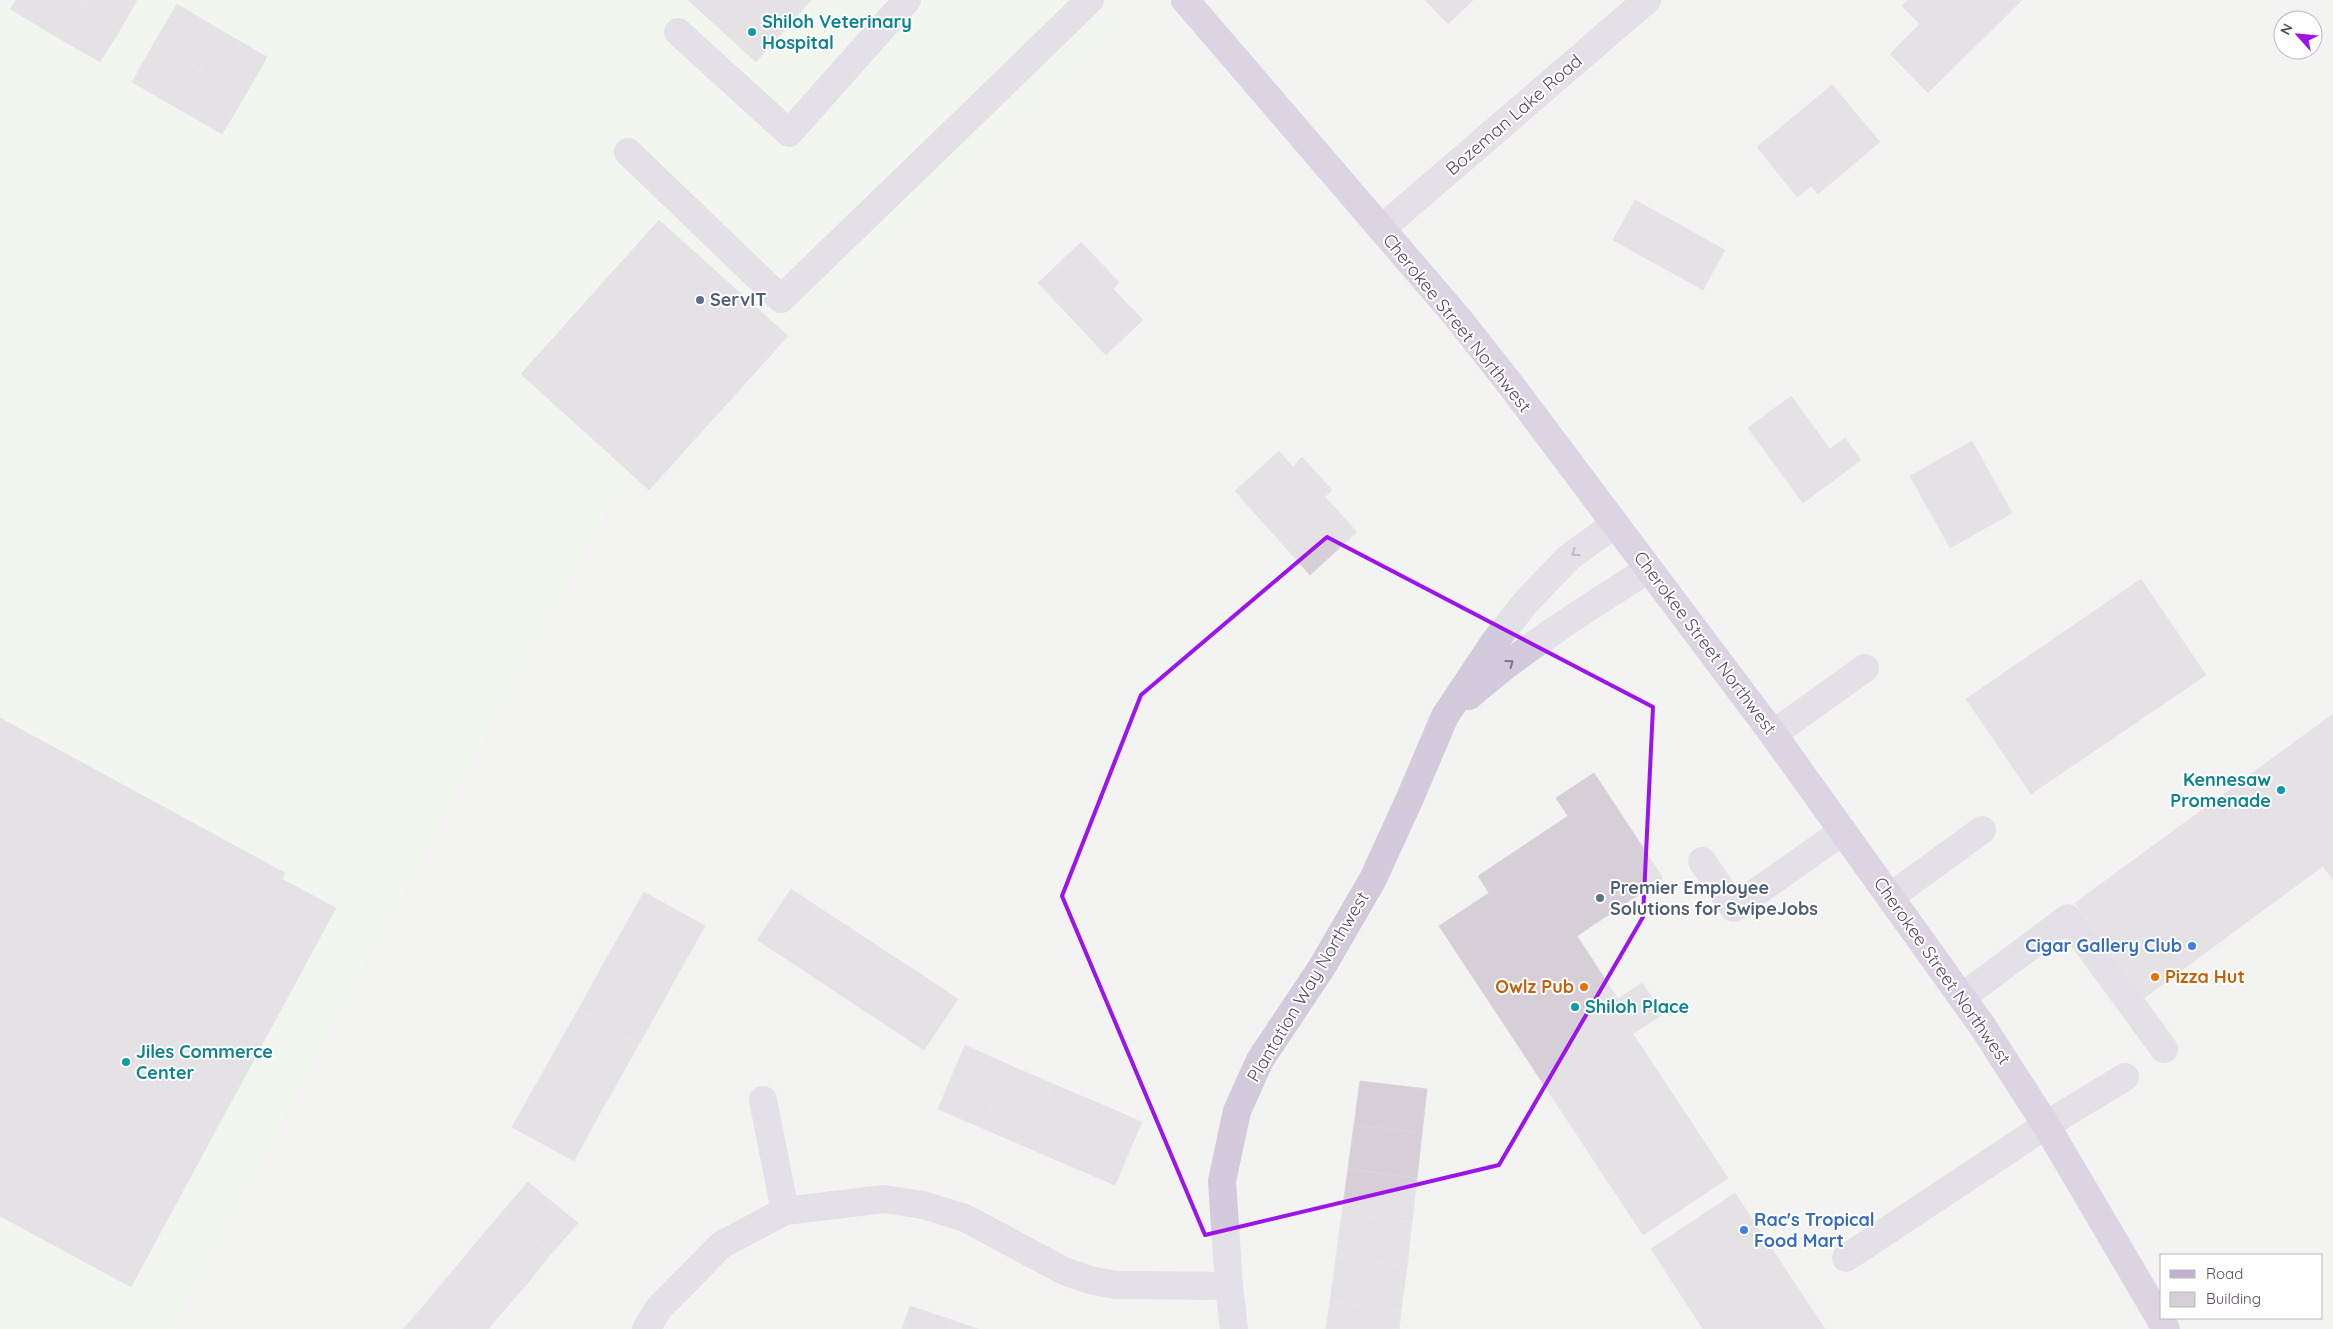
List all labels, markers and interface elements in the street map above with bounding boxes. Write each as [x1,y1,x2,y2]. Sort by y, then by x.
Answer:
place label: Shiloh Veterinary Hospital [762,10,912,54]
north arrow [2273,10,2323,60]
text: N [2276,20,2297,38]
marker: Shiloh Veterinary Hospital [746,26,758,38]
street label: Bozeman Lake Road [1441,49,1587,180]
street label: Cherokee Street Northwest [1378,229,1537,417]
place label: ServIT [710,288,766,311]
marker: ServIT [694,294,706,306]
street label: Cherokee Street Northwest [1629,546,1782,739]
one-way arrow [1571,547,1581,556]
one-way arrow [1504,660,1514,669]
place label: Kennesaw Promenade [2170,768,2271,812]
marker: Kennesaw Promenade [2275,784,2287,796]
street label: Cherokee Street Northwest [1869,873,2016,1069]
place label: Premier Employee Solutions for SwipeJobs [1610,876,1818,920]
street label: Plantation Way Northwest [1242,887,1374,1086]
marker: Premier Employee Solutions for SwipeJobs [1594,892,1606,904]
place label: Cigar Gallery Club [2025,934,2182,957]
marker: Cigar Gallery Club [2186,940,2198,952]
place label: Pizza Hut [2165,965,2245,988]
marker: Pizza Hut [2149,971,2161,983]
place label: Owlz Pub [1495,975,1574,998]
marker: Owlz Pub [1578,981,1590,993]
place label: Shiloh Place [1585,995,1689,1018]
marker: Shiloh Place [1569,1001,1581,1013]
place label: Jiles Commerce Center [136,1040,273,1084]
marker: Jiles Commerce Center [120,1056,132,1068]
place label: Rac's Tropical Food Mart [1754,1208,1875,1252]
marker: Rac's Tropical Food Mart [1738,1224,1750,1236]
legend [2160,1254,2323,1319]
text: Road [2206,1264,2243,1283]
text: Building [2206,1289,2261,1308]

